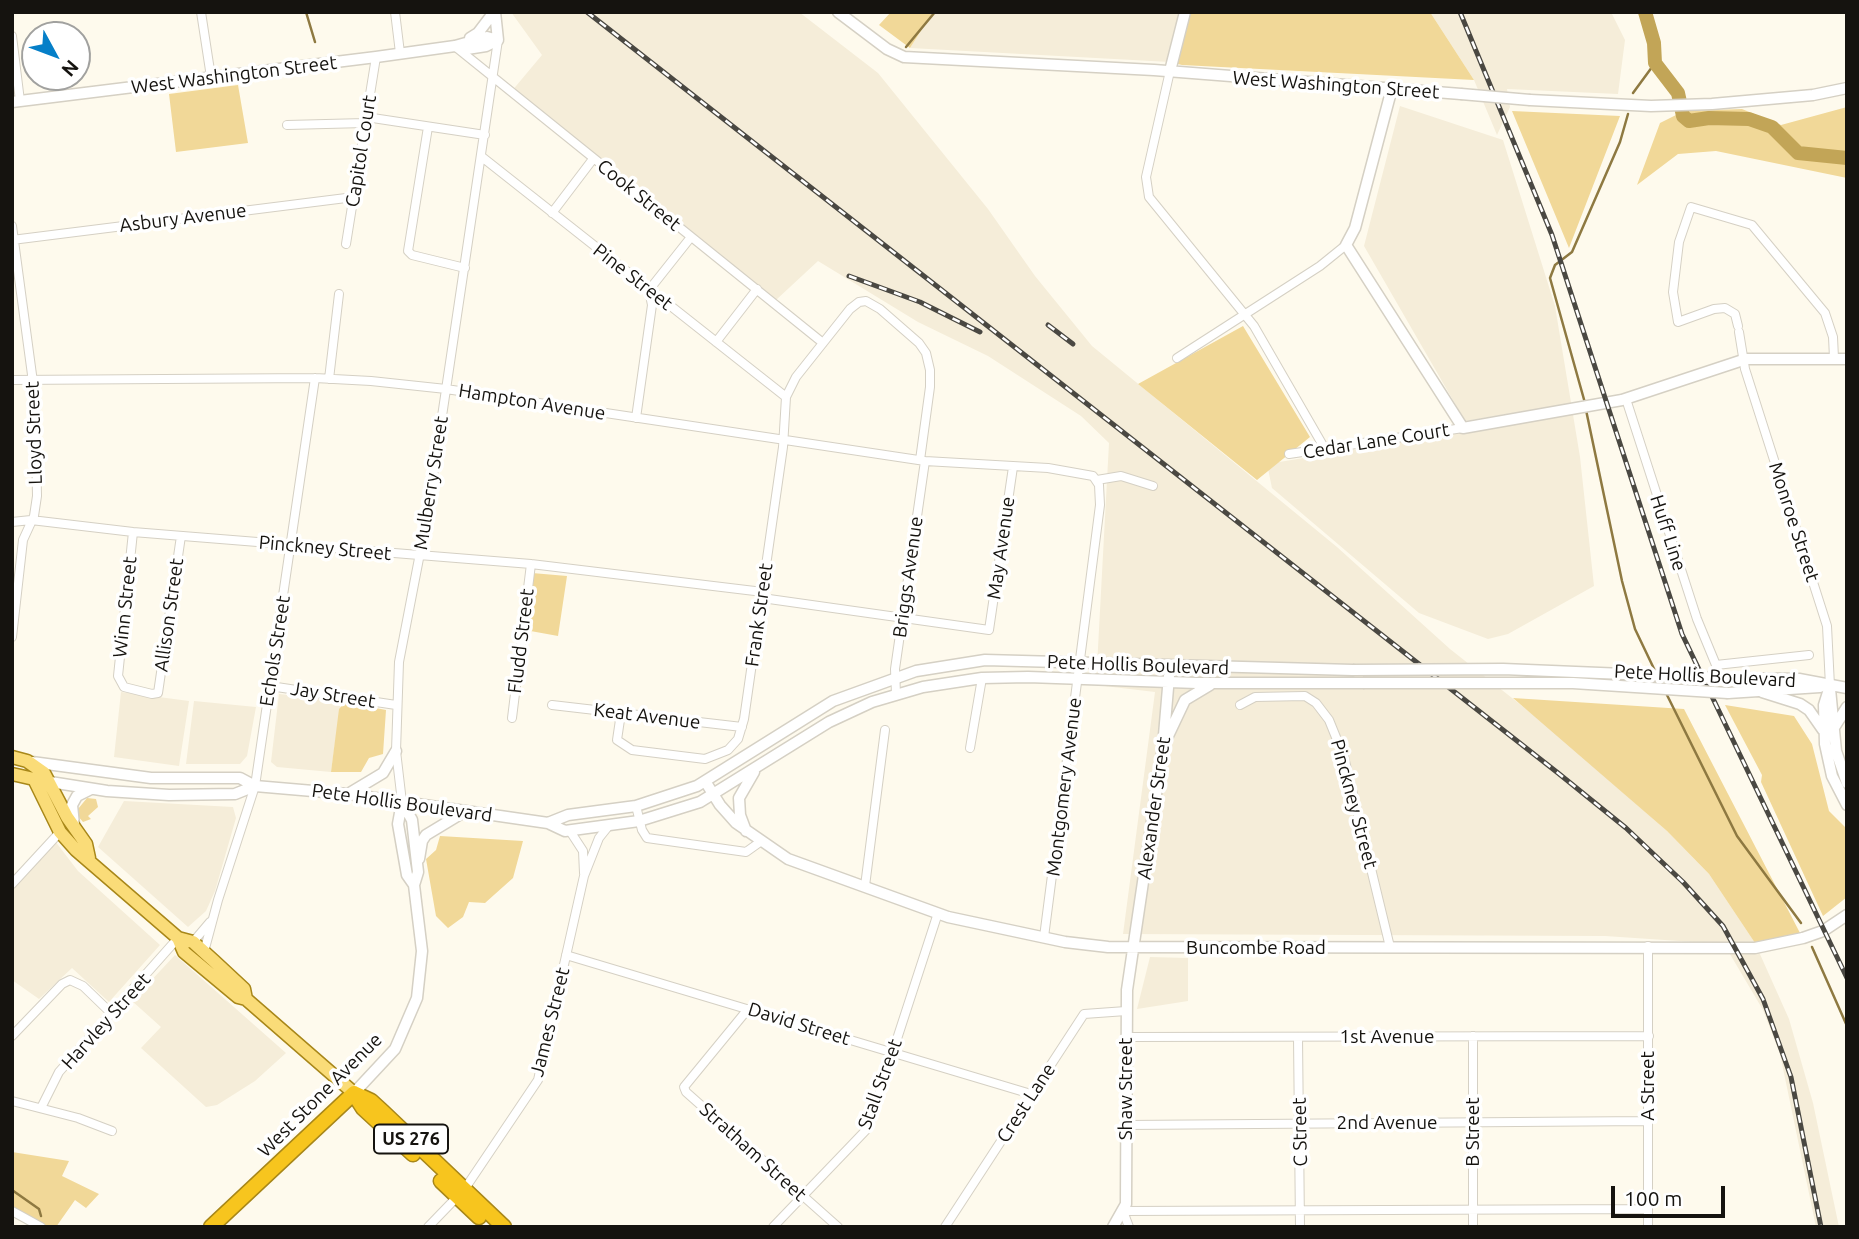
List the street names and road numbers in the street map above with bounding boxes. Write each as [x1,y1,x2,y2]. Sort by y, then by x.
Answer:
street label: West Washington Street [130,51,338,99]
street label: West Washington Street [1232,66,1440,104]
street label: Capitol Court [341,93,381,209]
street label: Cook Street [593,154,685,236]
street label: Asbury Avenue [118,199,248,237]
street label: Pine Street [589,239,677,315]
street label: Hampton Avenue [457,379,607,425]
street label: Lloyd Street [21,381,47,485]
street label: Mulberry Street [409,414,453,552]
street label: Cedar Lane Court [1301,418,1451,464]
street label: Monroe Street [1764,459,1824,585]
street label: Huff Line [1645,492,1691,574]
street label: May Avenue [982,495,1020,601]
street label: Briggs Avenue [888,515,928,639]
street label: Pinckney Street [258,531,392,565]
street label: Winn Street [108,555,142,659]
street label: Allison Street [150,557,188,673]
street label: Frank Street [740,562,778,668]
street label: Fludd Street [503,587,539,695]
street label: Echols Street [255,594,295,708]
street label: Pete Hollis Boulevard [1047,650,1229,680]
street label: Pete Hollis Boulevard [1613,660,1797,692]
street label: Jay Street [289,677,377,713]
street label: Montgomery Avenue [1042,696,1086,878]
street label: Keat Avenue [592,698,702,734]
street label: Alexander Street [1133,735,1175,881]
street label: Pinckney Street [1326,737,1382,871]
street label: Pete Hollis Boulevard [310,779,494,827]
street label: Buncombe Road [1186,937,1326,959]
street label: James Street [525,965,575,1079]
street label: Harvley Street [57,968,155,1074]
street label: David Street [745,998,853,1050]
street label: 1st Avenue [1340,1026,1434,1048]
street label: West Stone Avenue [253,1028,387,1162]
street label: Stall Street [853,1036,907,1132]
street label: Shaw Street [1115,1038,1137,1140]
street label: A Street [1637,1051,1659,1121]
street label: Crest Lane [992,1059,1060,1147]
street label: C Street [1288,1097,1312,1167]
street label: B Street [1462,1097,1484,1167]
street label: Stratham Street [695,1098,811,1206]
street label: 2nd Avenue [1336,1112,1438,1134]
road number: US 276 [374,1124,448,1154]

